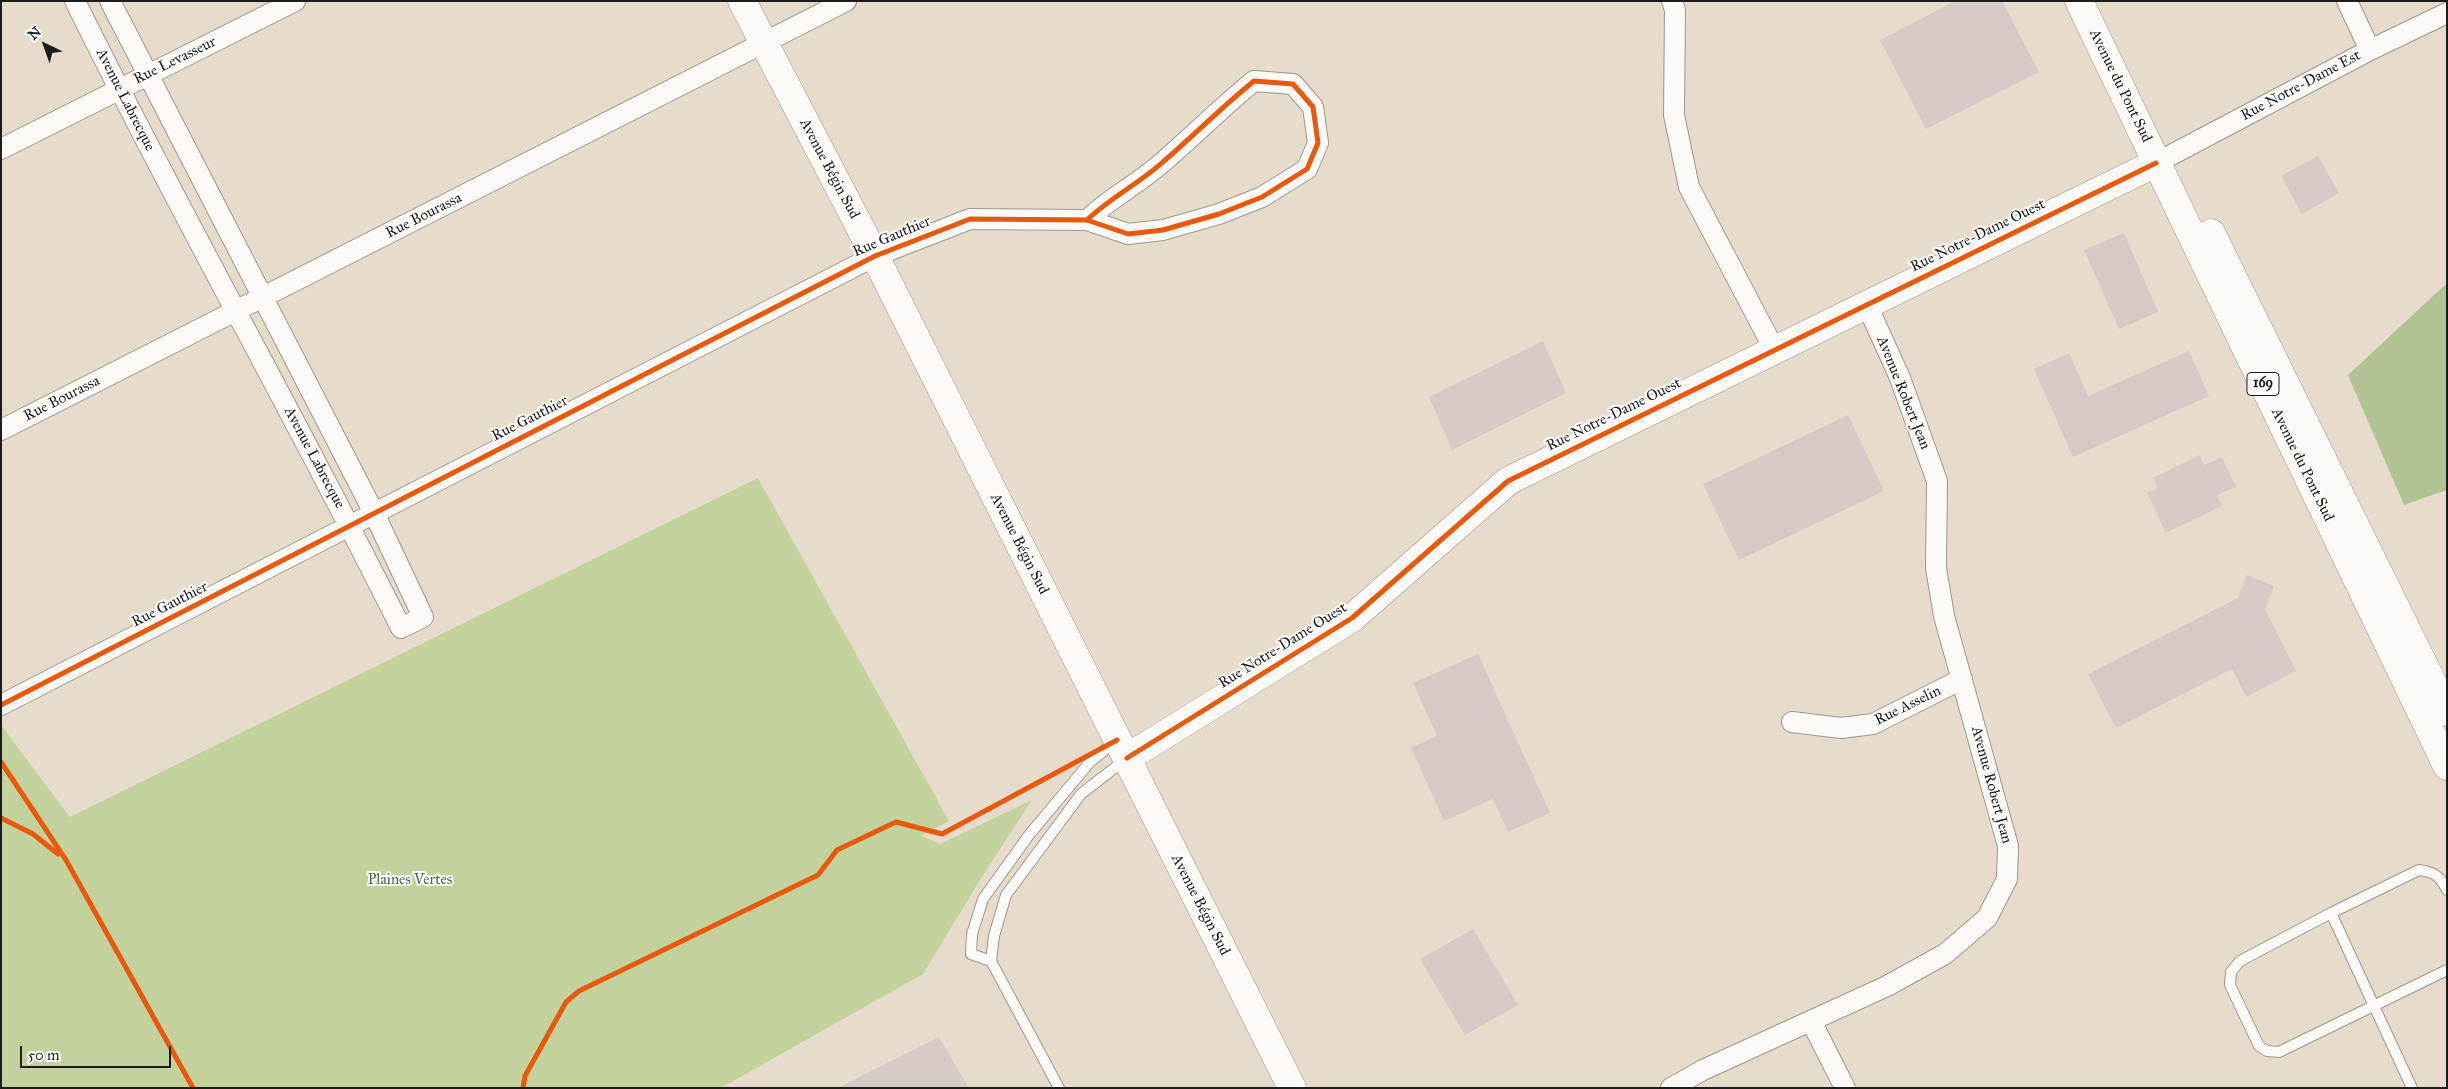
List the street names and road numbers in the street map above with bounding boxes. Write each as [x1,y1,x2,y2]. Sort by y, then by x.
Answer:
street label: Avenue du Pont Sud [2085,26,2155,146]
street label: Rue Levasseur [131,33,219,89]
street label: Avenue Labrecque [91,46,159,154]
street label: Rue Notre-Dame Est [2238,47,2364,125]
street label: Avenue Bégin Sud [795,116,863,222]
street label: Rue Bourassa [383,189,465,243]
street label: Rue Notre-Dame Ouest [1908,195,2048,277]
street label: Rue Gauthier [850,213,934,261]
street label: Avenue Robert Jean [1872,334,1934,452]
street label: Rue Bourassa [21,372,103,426]
road number: 169 [2247,372,2279,396]
street label: Rue Notre-Dame Ouest [1544,374,1684,456]
street label: Rue Gauthier [489,392,571,446]
street label: Avenue Labrecque [280,404,348,512]
street label: Avenue du Pont Sud [2267,405,2337,525]
street label: Avenue Bégin Sud [986,490,1052,598]
street label: Rue Gauthier [129,578,211,632]
street label: Rue Notre-Dame Ouest [1216,599,1350,693]
street label: Rue Asselin [1872,682,1944,730]
street label: Avenue Robert Jean [1967,724,2015,846]
street label: Avenue Bégin Sud [1167,851,1233,959]

